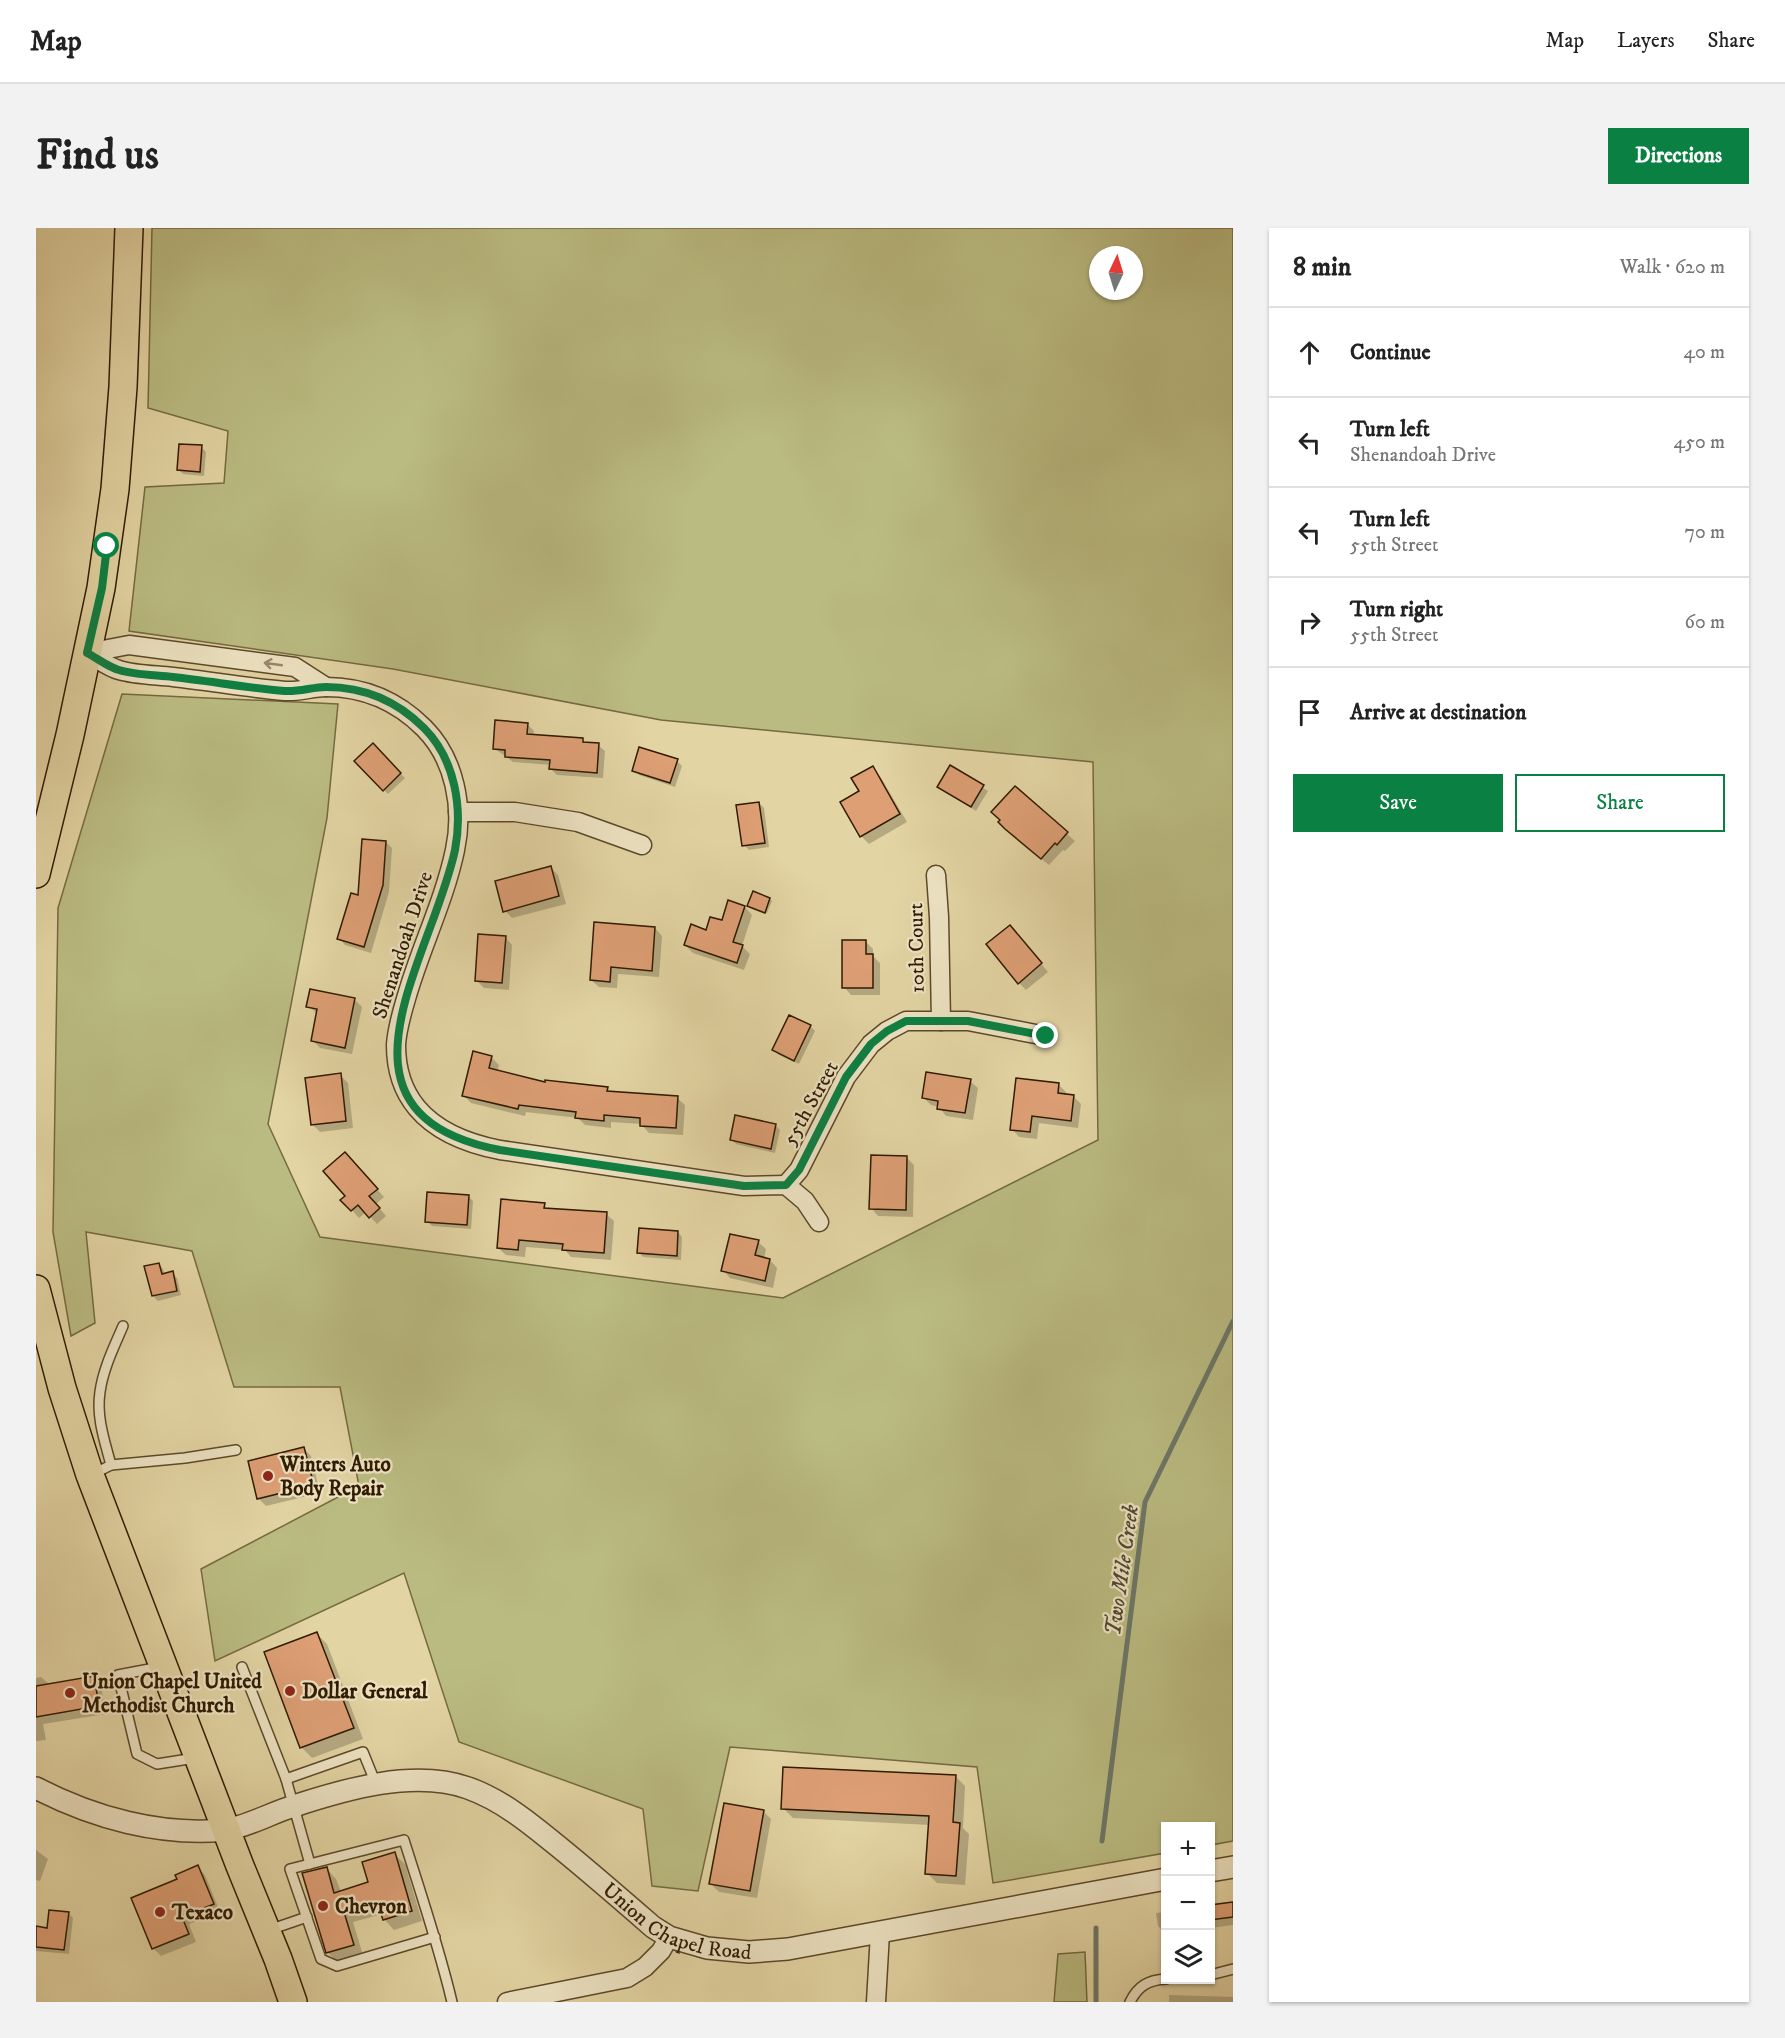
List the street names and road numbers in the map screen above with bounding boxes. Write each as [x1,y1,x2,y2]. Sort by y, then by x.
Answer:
street label: Shenandoah Drive [367,868,439,1022]
street label: 10th Court [903,902,931,993]
street label: 55th Street [777,1056,845,1150]
street label: Union Chapel Road [597,1877,753,1966]

